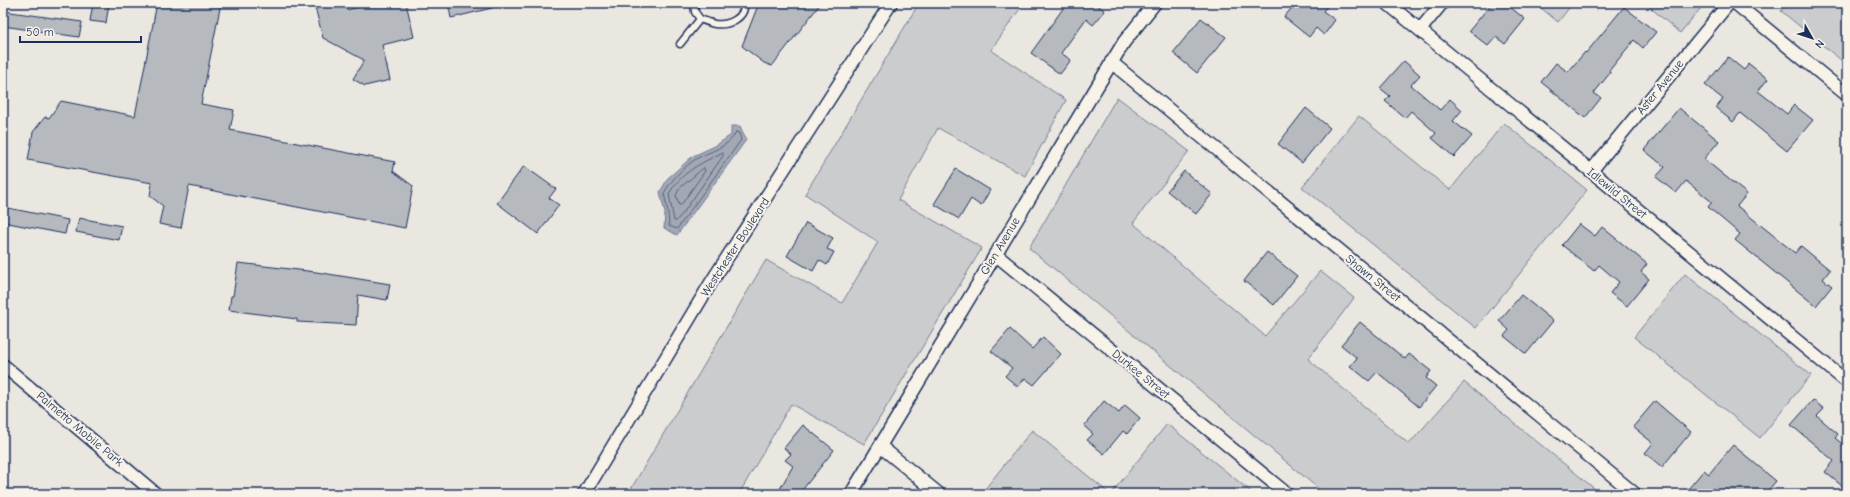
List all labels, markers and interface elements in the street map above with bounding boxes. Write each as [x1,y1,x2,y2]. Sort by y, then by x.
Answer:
scale bar [20,18,141,44]
north arrow [1792,18,1832,58]
text: 50 m [26,25,54,39]
text: N [1812,37,1827,51]
street label: Aster Avenue [1634,57,1686,117]
street label: Idlewild Street [1584,165,1650,222]
street label: Westchester Boulevard [698,195,772,299]
street label: Glen Avenue [977,215,1023,277]
street label: Shawn Street [1343,251,1404,305]
street label: Durkee Street [1109,347,1173,402]
street label: Palmetto Mobile Park [34,389,126,470]

